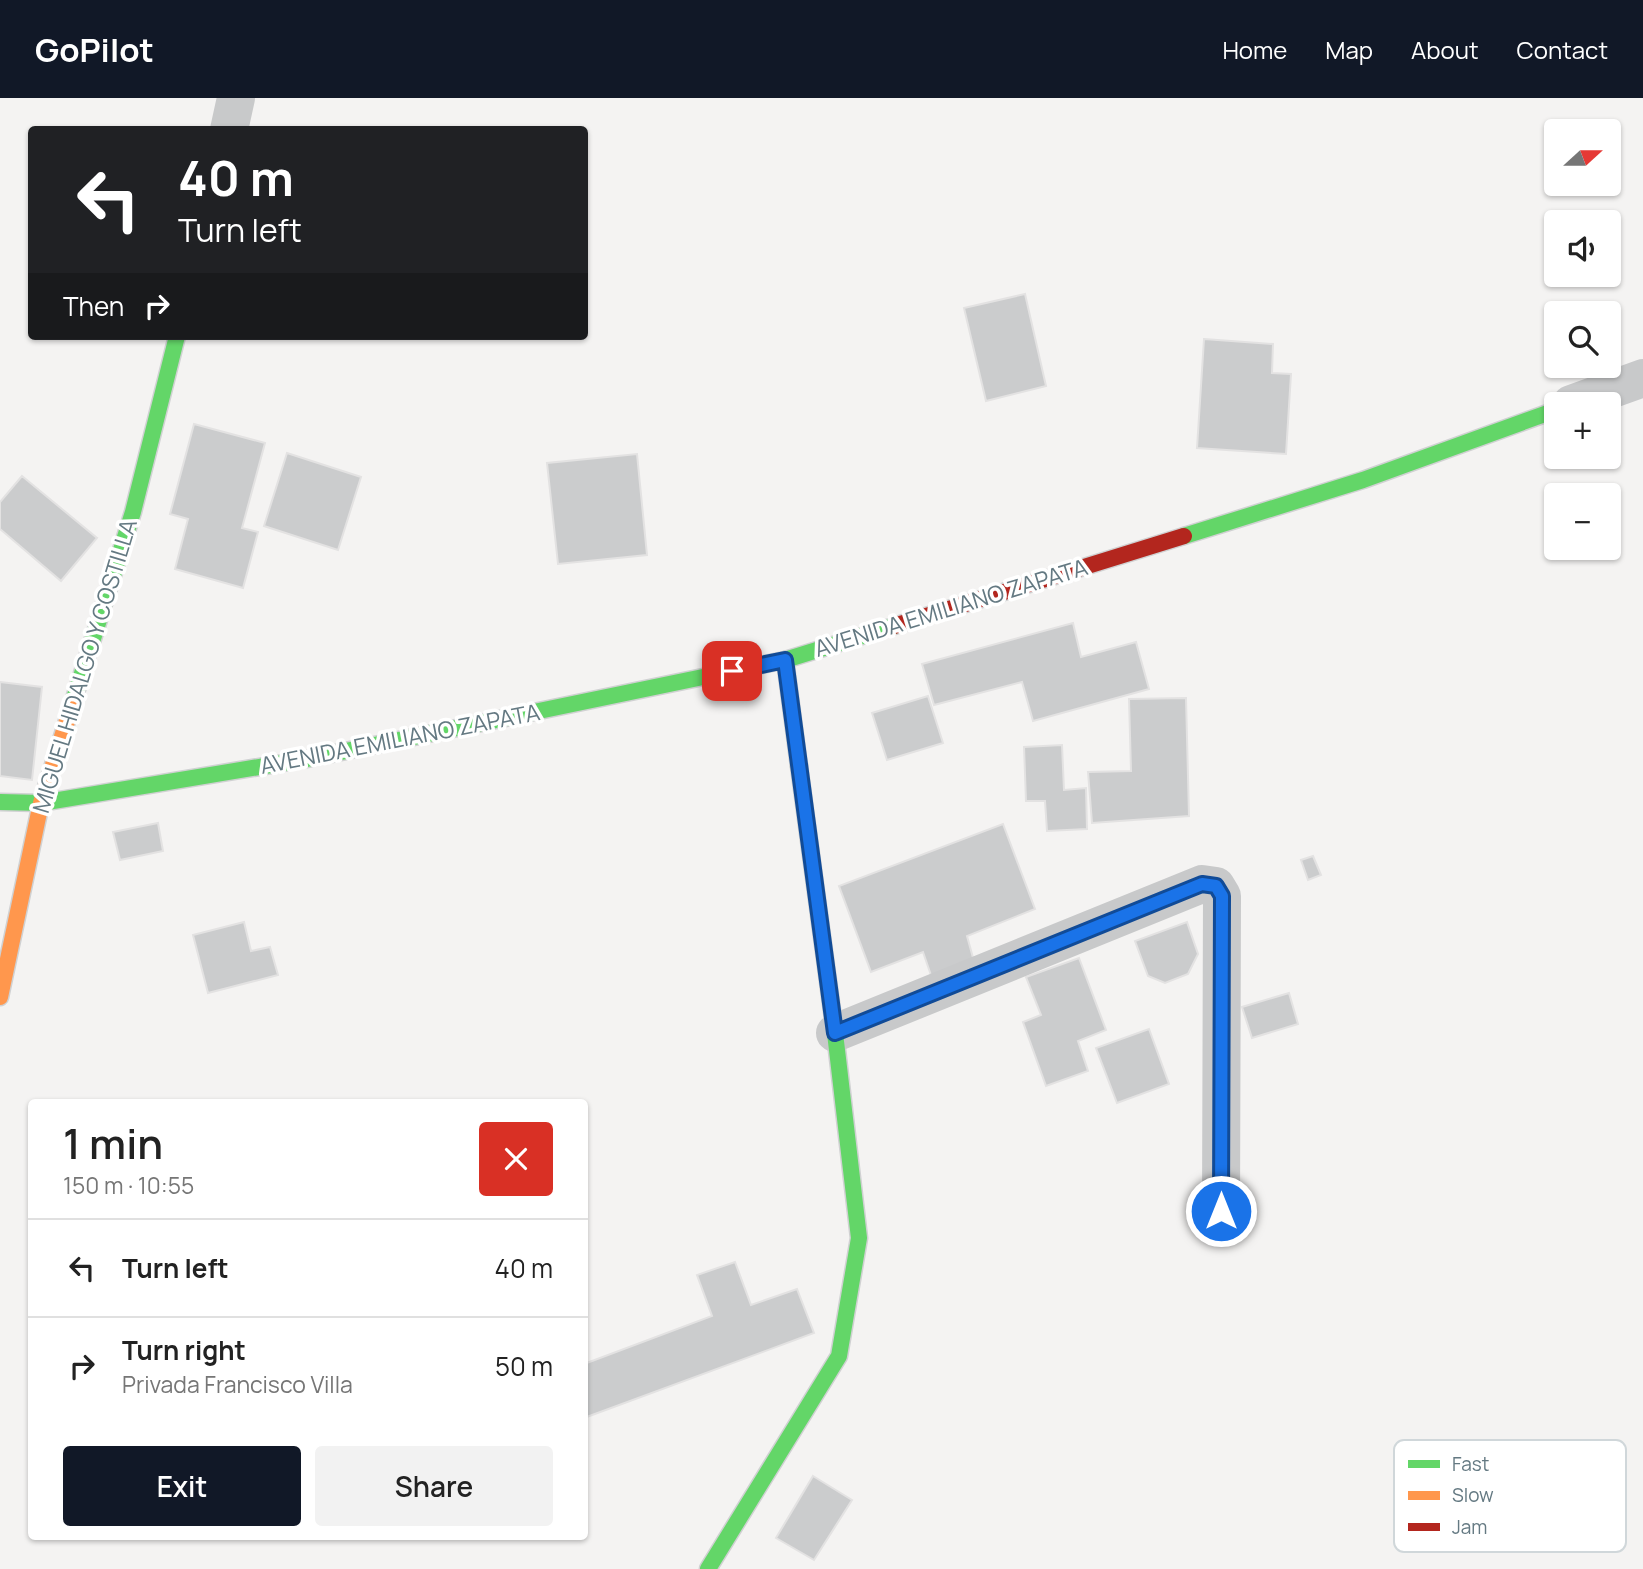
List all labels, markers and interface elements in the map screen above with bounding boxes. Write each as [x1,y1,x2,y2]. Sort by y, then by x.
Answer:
text: GoPilot [35,27,154,72]
text: Home [1222,33,1287,66]
text: Map [1325,33,1373,66]
text: About [1411,33,1479,66]
text: Contact [1517,33,1608,66]
north arrow [1544,119,1620,196]
map controls [1544,119,1621,560]
text: 40 m [178,144,294,211]
icon: left [63,154,154,245]
text: Turn left [178,208,302,252]
button: sound [1544,210,1621,287]
icon: right [138,287,176,325]
text: Then [63,288,124,324]
button: search [1544,301,1621,378]
button: + [1544,392,1621,469]
button: − [1544,483,1621,560]
street label: MIGUEL HIDALGO Y COSTILLA [24,514,144,817]
street label: AVENIDA EMILIANO ZAPATA [810,550,1092,664]
pin [702,641,762,701]
icon: arrive [713,652,751,690]
street label: AVENIDA EMILIANO ZAPATA [257,695,543,781]
text: 1 min [63,1114,163,1172]
button: close [479,1122,553,1196]
text: 150 m · 10:55 [63,1169,194,1201]
position arrow [1184,1174,1258,1248]
icon: left [63,1249,101,1287]
text: Turn left [122,1250,229,1286]
text: 40 m [495,1250,553,1286]
text: Turn right [122,1332,246,1368]
icon: right [63,1347,101,1385]
text: 50 m [495,1348,553,1384]
text: Privada Francisco Villa [122,1368,353,1400]
legend [1394,1440,1626,1552]
button: Exit [63,1446,301,1526]
button: Share [315,1446,553,1526]
text: Fast [1452,1451,1489,1477]
text: Slow [1452,1482,1494,1508]
text: Jam [1452,1514,1487,1540]

